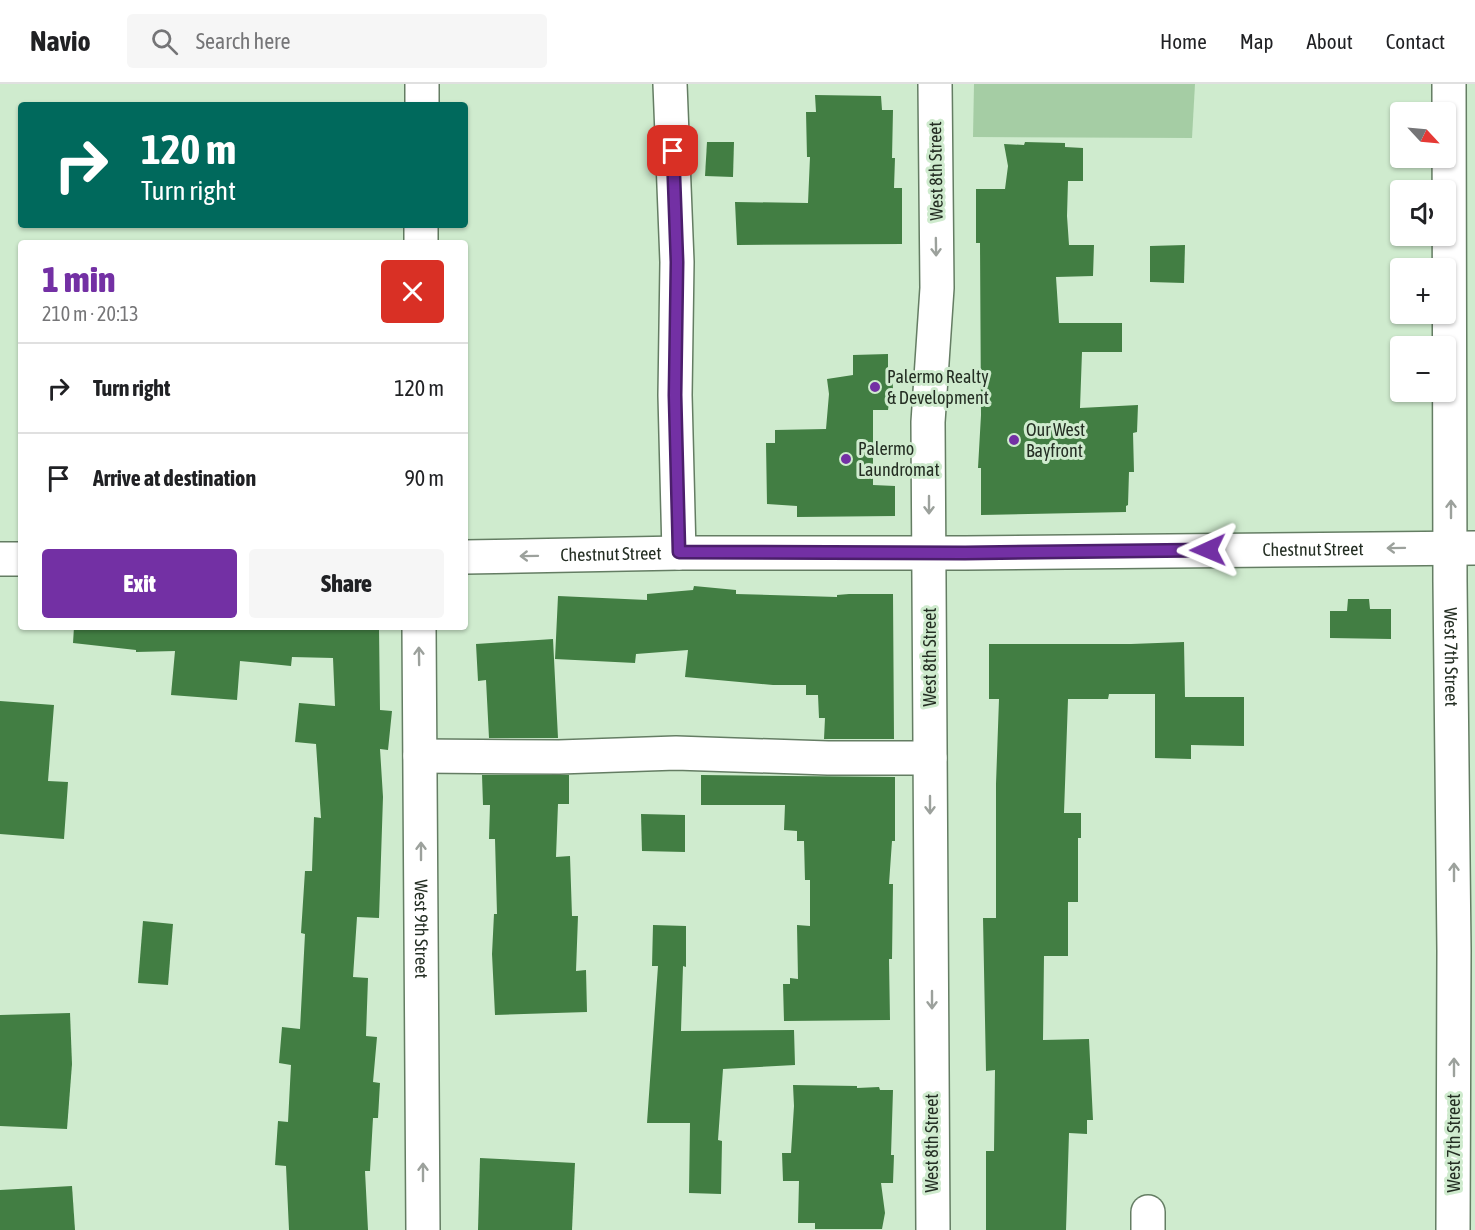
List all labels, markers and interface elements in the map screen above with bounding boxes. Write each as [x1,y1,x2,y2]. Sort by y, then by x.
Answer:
search box [127,14,547,68]
text: Navio [30,25,91,57]
icon: search [148,25,181,58]
text: Search here [196,28,291,54]
text: Home [1160,29,1207,53]
text: Map [1240,29,1274,53]
text: About [1307,29,1353,53]
text: Contact [1386,29,1445,53]
north arrow [1390,102,1456,168]
map controls [1390,102,1456,402]
street label: West 8th Street [924,121,947,221]
text: 120 m [141,125,236,173]
pin [647,125,698,176]
icon: right [42,126,120,204]
icon: arrive [656,134,689,167]
text: Turn right [141,175,236,206]
button: sound [1390,180,1456,246]
one-way arrow [931,237,942,257]
text: 1 min [42,258,116,300]
button: + [1390,258,1456,324]
button: close [381,260,444,323]
text: 210 m · 20:13 [42,302,139,325]
button: − [1390,336,1456,402]
place label: Palermo Realty & Development [887,366,989,408]
icon: right [42,372,75,405]
text: Turn right [93,375,170,401]
text: 120 m [394,375,444,401]
marker: Palermo Realty & Development [868,380,882,394]
place label: Our West Bayfront [1026,419,1085,461]
marker: Our West Bayfront [1007,433,1021,447]
place label: Palermo Laundromat [858,438,940,480]
marker: Palermo Laundromat [839,452,853,466]
icon: arrive [42,462,75,495]
text: Arrive at destination [93,465,256,491]
text: 90 m [404,465,444,491]
one-way arrow [923,495,935,515]
one-way arrow [1445,499,1457,519]
position arrow [1176,518,1240,582]
street label: Chestnut Street [1262,538,1364,560]
street label: Chestnut Street [560,542,662,565]
one-way arrow [1386,542,1406,554]
button: Exit [42,549,237,618]
button: Share [249,549,444,618]
one-way arrow [519,550,539,561]
street label: West 8th Street [919,607,940,707]
street label: West 7th Street [1440,607,1462,707]
one-way arrow [414,646,425,666]
one-way arrow [924,795,936,815]
one-way arrow [415,841,427,861]
one-way arrow [1448,862,1460,882]
street label: West 9th Street [411,879,432,979]
one-way arrow [926,990,937,1010]
one-way arrow [1448,1057,1460,1077]
street label: West 8th Street [921,1093,942,1193]
street label: West 7th Street [1443,1093,1464,1193]
one-way arrow [417,1162,429,1182]

